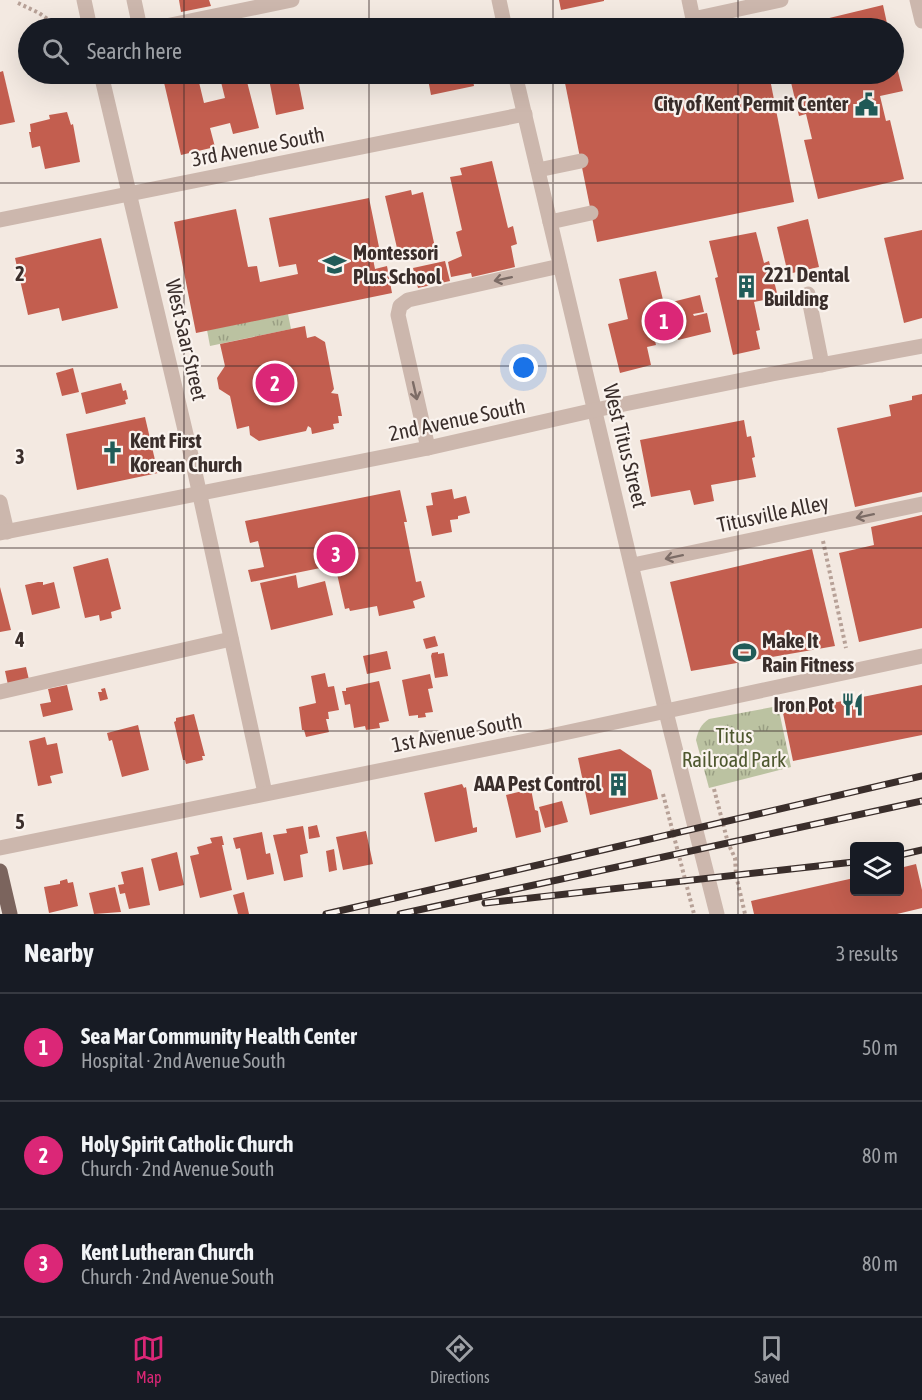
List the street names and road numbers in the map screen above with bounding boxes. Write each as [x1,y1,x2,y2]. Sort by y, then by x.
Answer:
street label: 3rd Avenue South [189,121,326,171]
street label: West Saar Street [161,277,213,403]
street label: West Titus Street [599,381,653,510]
street label: 2nd Avenue South [386,393,527,445]
street label: Titusville Alley [715,489,831,537]
street label: 1st Avenue South [390,708,524,756]

